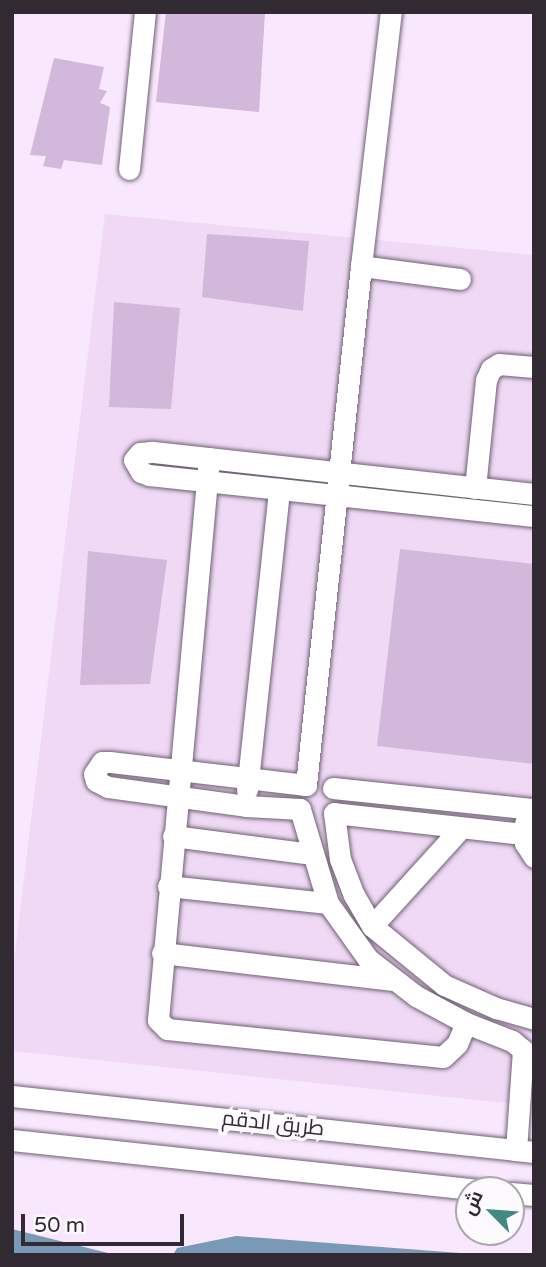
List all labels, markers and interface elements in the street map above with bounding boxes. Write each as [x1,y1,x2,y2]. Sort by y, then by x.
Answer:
street label: طريق الدقم [221,1106,325,1142]
north arrow [455,1176,525,1246]
text: ش [458,1187,488,1219]
scale bar [24,1200,187,1244]
text: 50 m [34,1213,85,1238]

